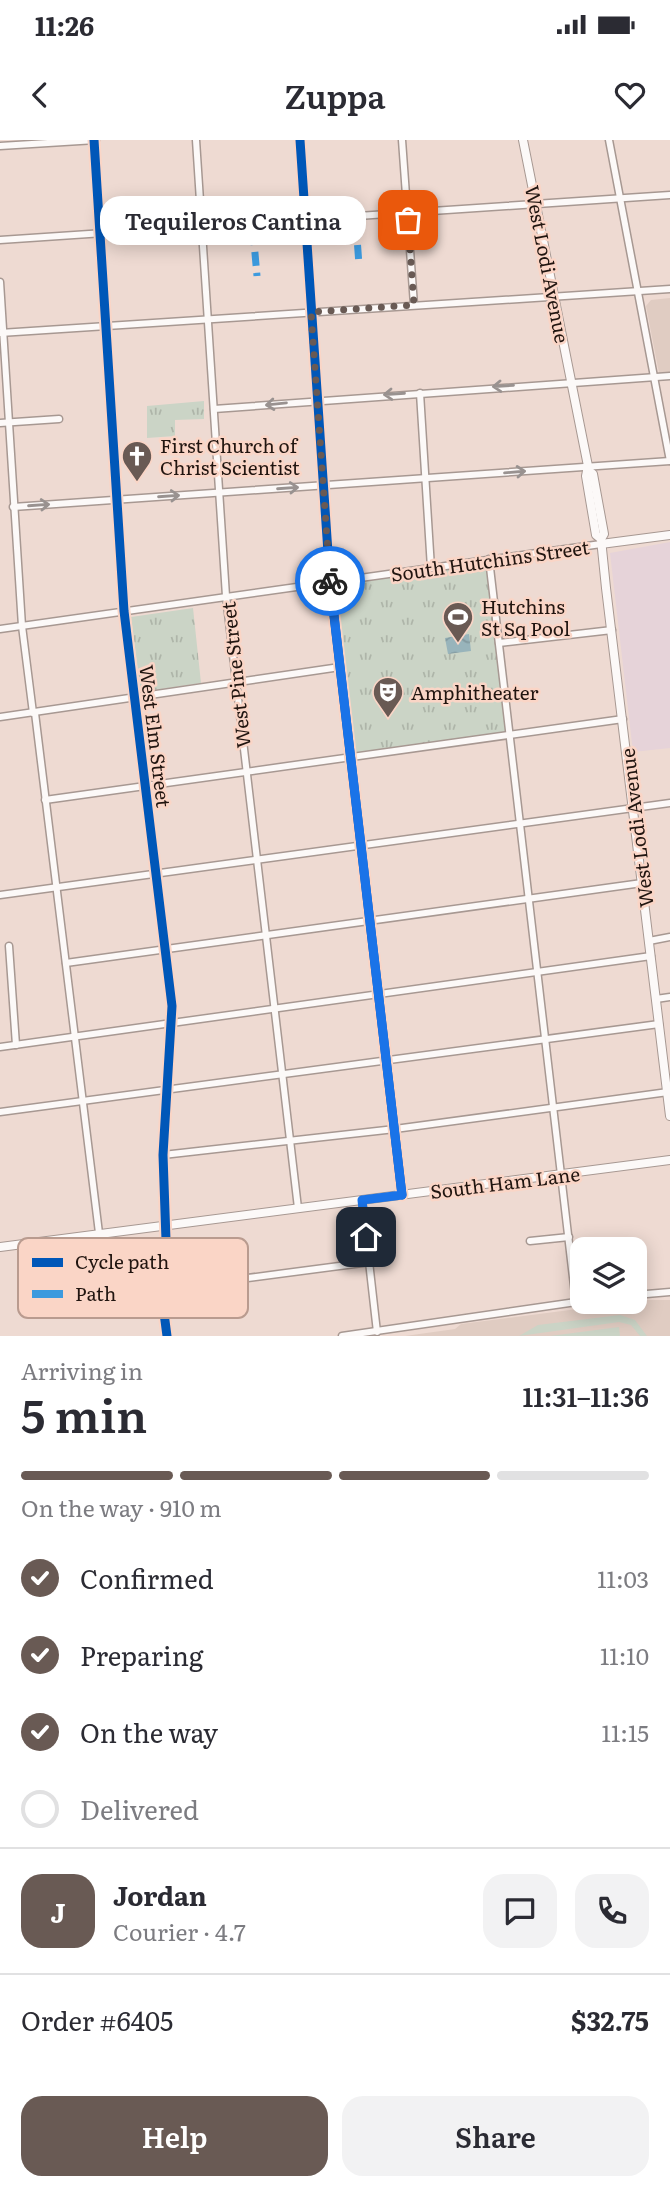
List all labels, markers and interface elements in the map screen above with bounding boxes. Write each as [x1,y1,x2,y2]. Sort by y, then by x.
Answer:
text: 11:26 [35,5,94,44]
text: Zuppa [284,71,386,119]
icon: back [21,76,59,114]
icon: heart [611,76,649,114]
street label: West Lodi Avenue [519,183,577,345]
pin [378,190,438,250]
callout: Tequileros Cantina [100,196,366,244]
icon: bag [389,201,427,239]
text: Tequileros Cantina [124,203,342,237]
one-way arrow [492,380,515,393]
one-way arrow [383,388,406,401]
one-way arrow [266,398,288,411]
place label: First Church of Christ Scientist [160,431,300,481]
church icon: First Church of Christ Scientist [120,439,154,483]
one-way arrow [503,465,525,478]
one-way arrow [276,481,299,494]
one-way arrow [157,489,179,502]
one-way arrow [27,498,50,511]
street label: South Hutchins Street [389,532,591,588]
courier [295,546,365,616]
icon: bike [311,562,349,600]
place label: Hutchins St Sq Pool [481,592,570,642]
street label: West Pine Street [213,600,257,749]
sports icon: Hutchins St Sq Pool [441,600,475,644]
street label: West Elm Street [133,663,179,809]
theatre icon: Amphitheater [371,675,405,719]
place label: Amphitheater [411,678,539,706]
street label: West Lodi Avenue [612,747,660,909]
street label: South Ham Lane [429,1159,582,1205]
pin [336,1207,396,1267]
icon: home [347,1218,385,1256]
map controls [570,1237,647,1314]
button: layers [570,1237,647,1314]
legend [18,1238,248,1318]
text: Cycle path [75,1247,169,1275]
text: Path [75,1279,116,1307]
text: Arriving in [21,1353,143,1387]
text: 11:31–11:36 [522,1376,649,1415]
text: 5 min [21,1379,147,1447]
text: On the way · 910 m [21,1490,222,1524]
text: Confirmed [80,1558,214,1597]
icon: check [21,1559,59,1597]
text: 11:03 [597,1561,649,1595]
text: Preparing [80,1635,203,1674]
icon: check [21,1636,59,1674]
text: 11:10 [600,1638,649,1672]
text: On the way [80,1712,218,1751]
icon: check [21,1713,59,1751]
text: 11:15 [602,1715,649,1749]
text: Delivered [80,1789,199,1828]
button: chat [483,1874,557,1948]
button: phone [575,1874,649,1948]
text: Jordan [113,1875,207,1914]
text: J [51,1892,65,1931]
text: Courier · 4.7 [113,1914,246,1948]
text: Order #6405 [21,2000,173,2039]
text: $32.75 [571,2000,649,2039]
button: Help [21,2096,328,2176]
button: Share [342,2096,649,2176]

